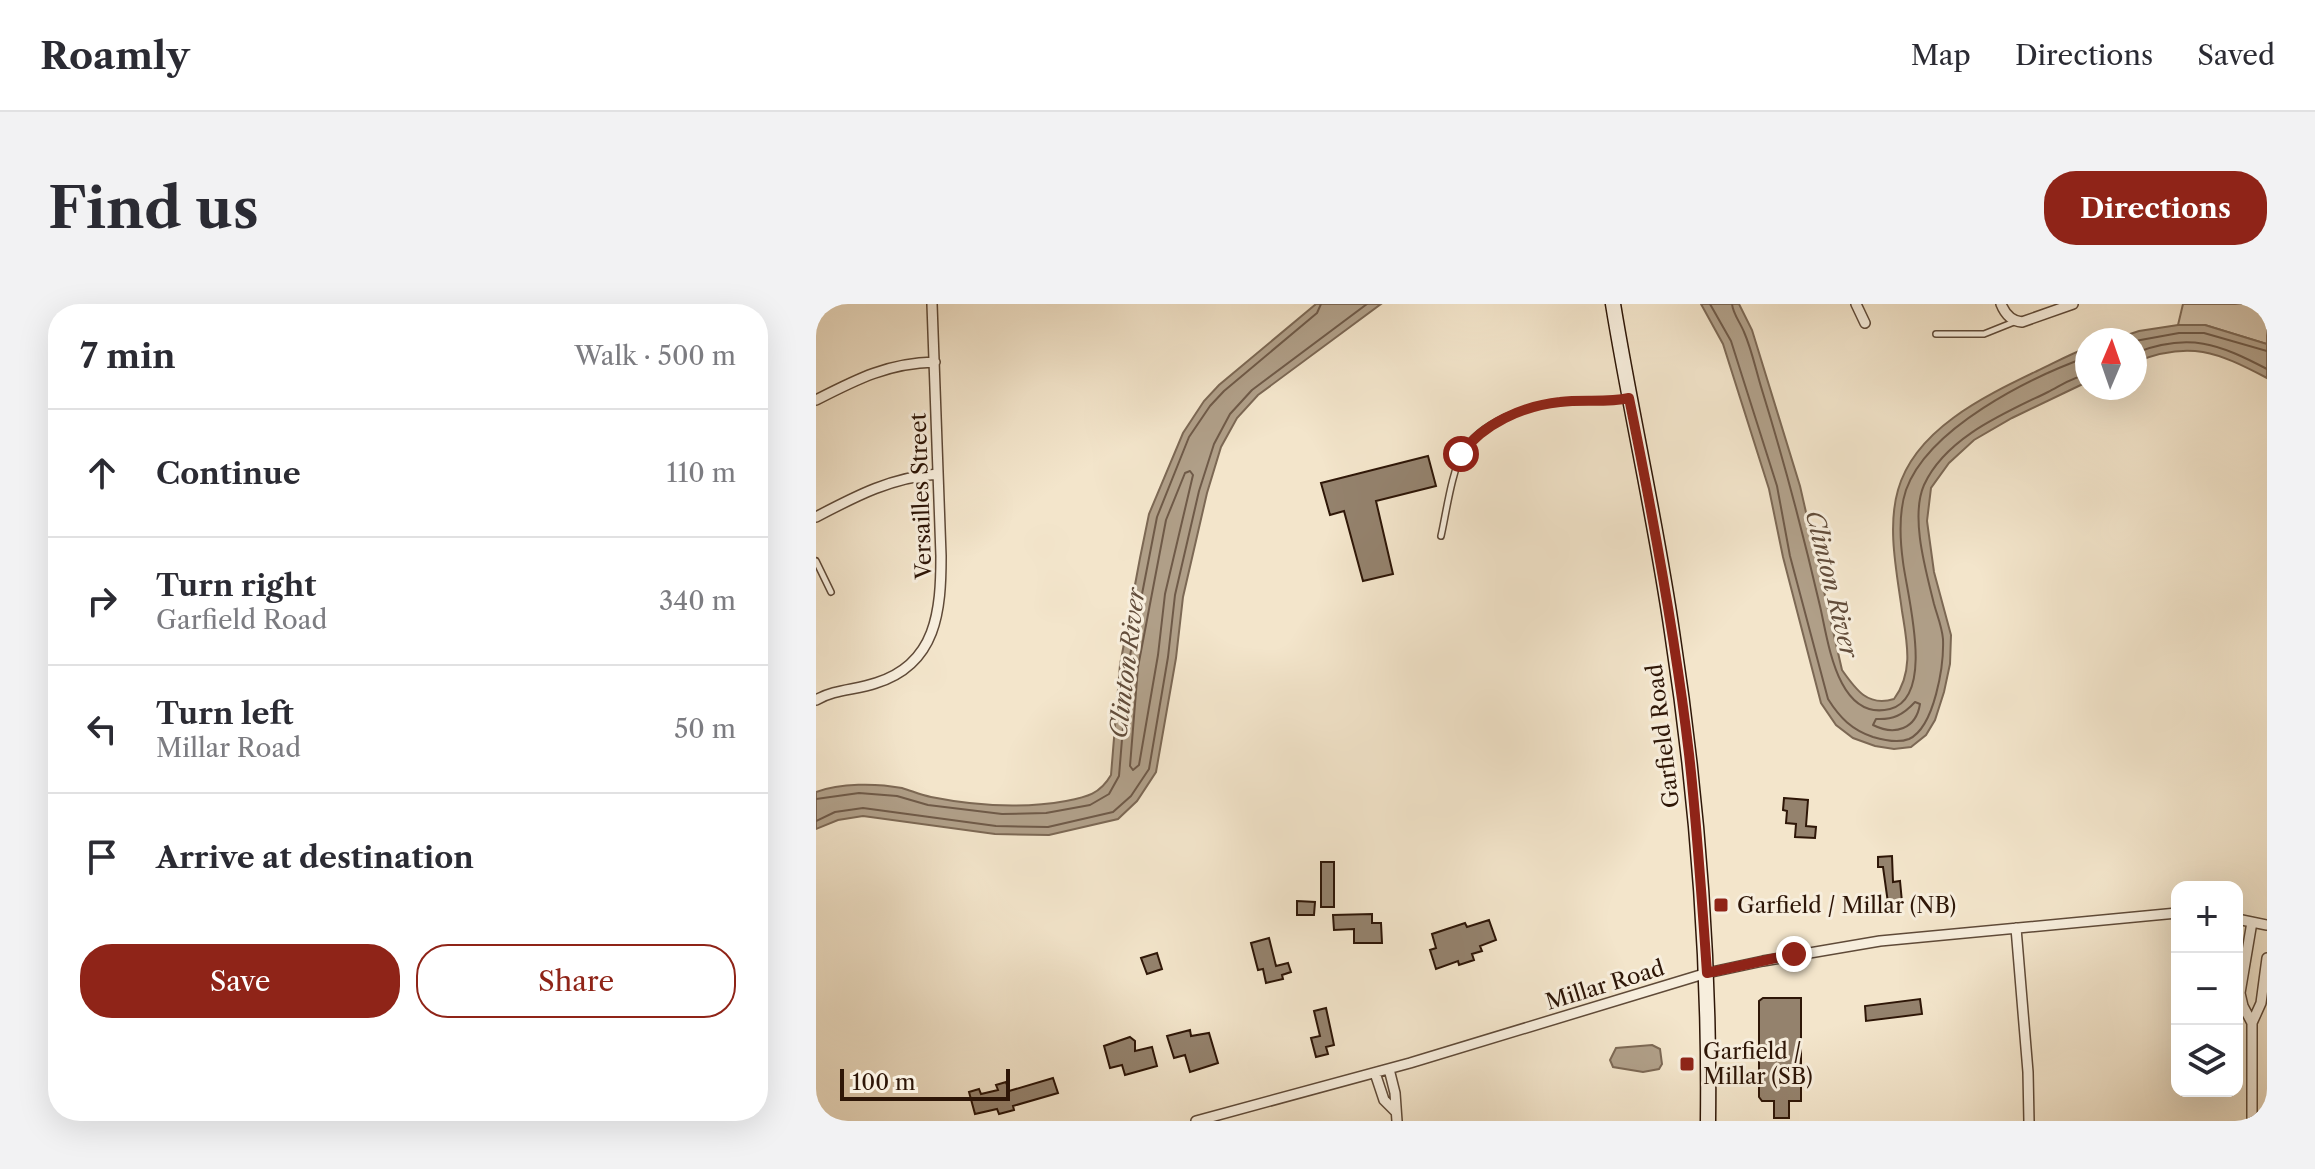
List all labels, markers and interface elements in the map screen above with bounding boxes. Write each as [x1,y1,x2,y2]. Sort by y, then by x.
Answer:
text: Roamly [40,32,189,79]
text: Map [1911,38,1971,72]
text: Directions [2015,38,2153,72]
text: Saved [2197,38,2275,72]
button: Directions [2044,171,2267,245]
text: Find us [48,174,259,243]
north arrow [2075,328,2147,400]
text: 7 min [80,335,176,377]
text: Walk · 500 m [575,340,736,372]
street label: Versailles Street [905,412,937,581]
route start [1443,436,1479,472]
icon: ahead [80,451,124,495]
text: Continue [156,455,301,492]
text: 110 m [667,457,736,489]
water label: Clinton River [1800,507,1865,663]
text: Turn right [156,567,316,604]
icon: right [80,579,124,623]
water label: Clinton River [1103,584,1151,740]
text: 340 m [659,585,736,617]
text: Garfield Road [156,604,327,636]
street label: Garfield Road [1641,662,1685,810]
text: Turn left [156,695,293,732]
icon: left [80,707,124,751]
text: 50 m [674,713,736,745]
text: Millar Road [156,732,301,764]
icon: arrive [80,835,124,879]
text: Arrive at destination [156,839,474,876]
map controls [2171,881,2243,1097]
button: + [2171,881,2243,953]
place label: Garfield / Millar (NB) [1737,892,1956,919]
marker: Garfield / Millar (NB) [1712,896,1730,914]
route end [1776,936,1812,972]
button: Save [80,944,400,1018]
button: Share [416,944,736,1018]
button: − [2171,953,2243,1025]
street label: Millar Road [1542,954,1668,1016]
button: layers [2171,1025,2243,1097]
place label: Garfield / Millar (SB) [1703,1038,1813,1090]
marker: Garfield / Millar (SB) [1678,1055,1696,1073]
scale bar [840,1065,1010,1101]
text: 100 m [852,1069,915,1096]

